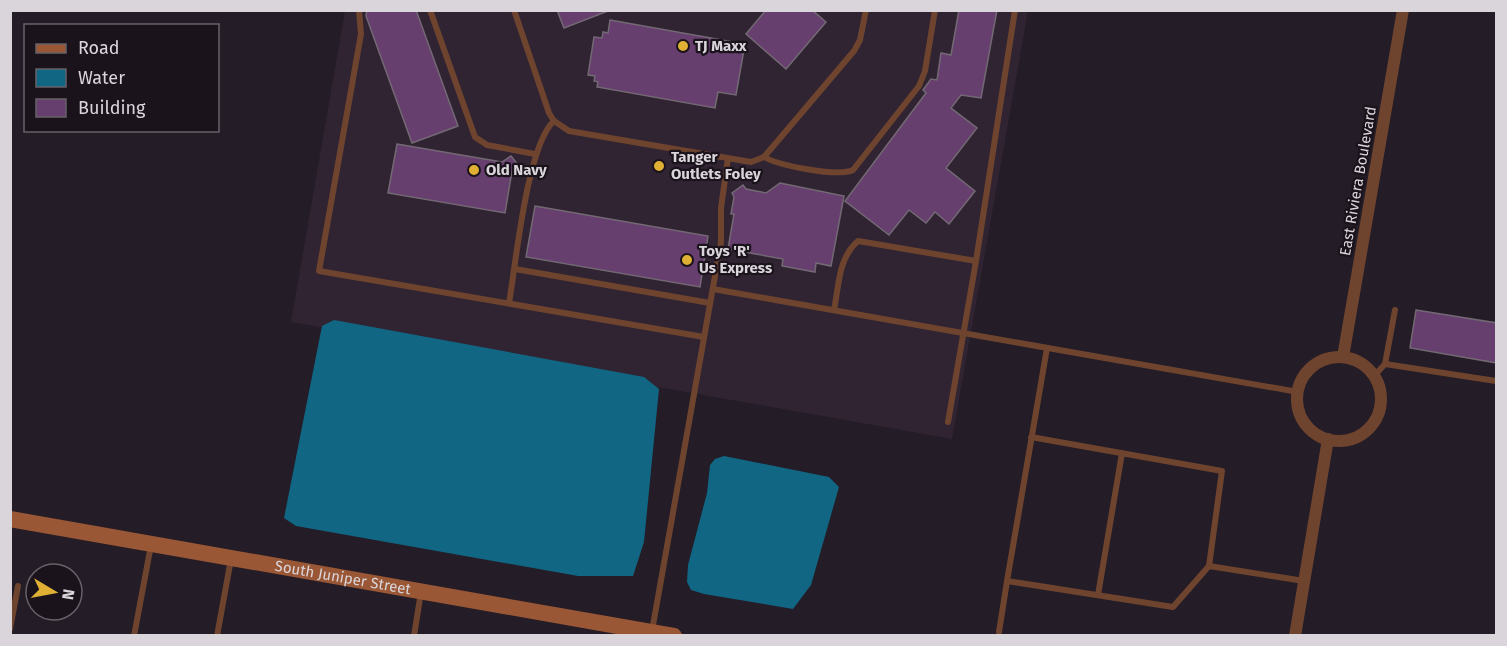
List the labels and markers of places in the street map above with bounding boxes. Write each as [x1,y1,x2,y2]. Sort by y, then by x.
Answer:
place label: TJ Maxx [695,37,747,55]
marker: TJ Maxx [676,39,690,53]
place label: Tanger Outlets Foley [671,148,761,183]
marker: Tanger Outlets Foley [652,159,666,173]
place label: Old Navy [486,161,547,179]
marker: Old Navy [467,163,481,177]
place label: Toys 'R' Us Express [699,242,772,277]
marker: Toys 'R' Us Express [680,253,694,267]

